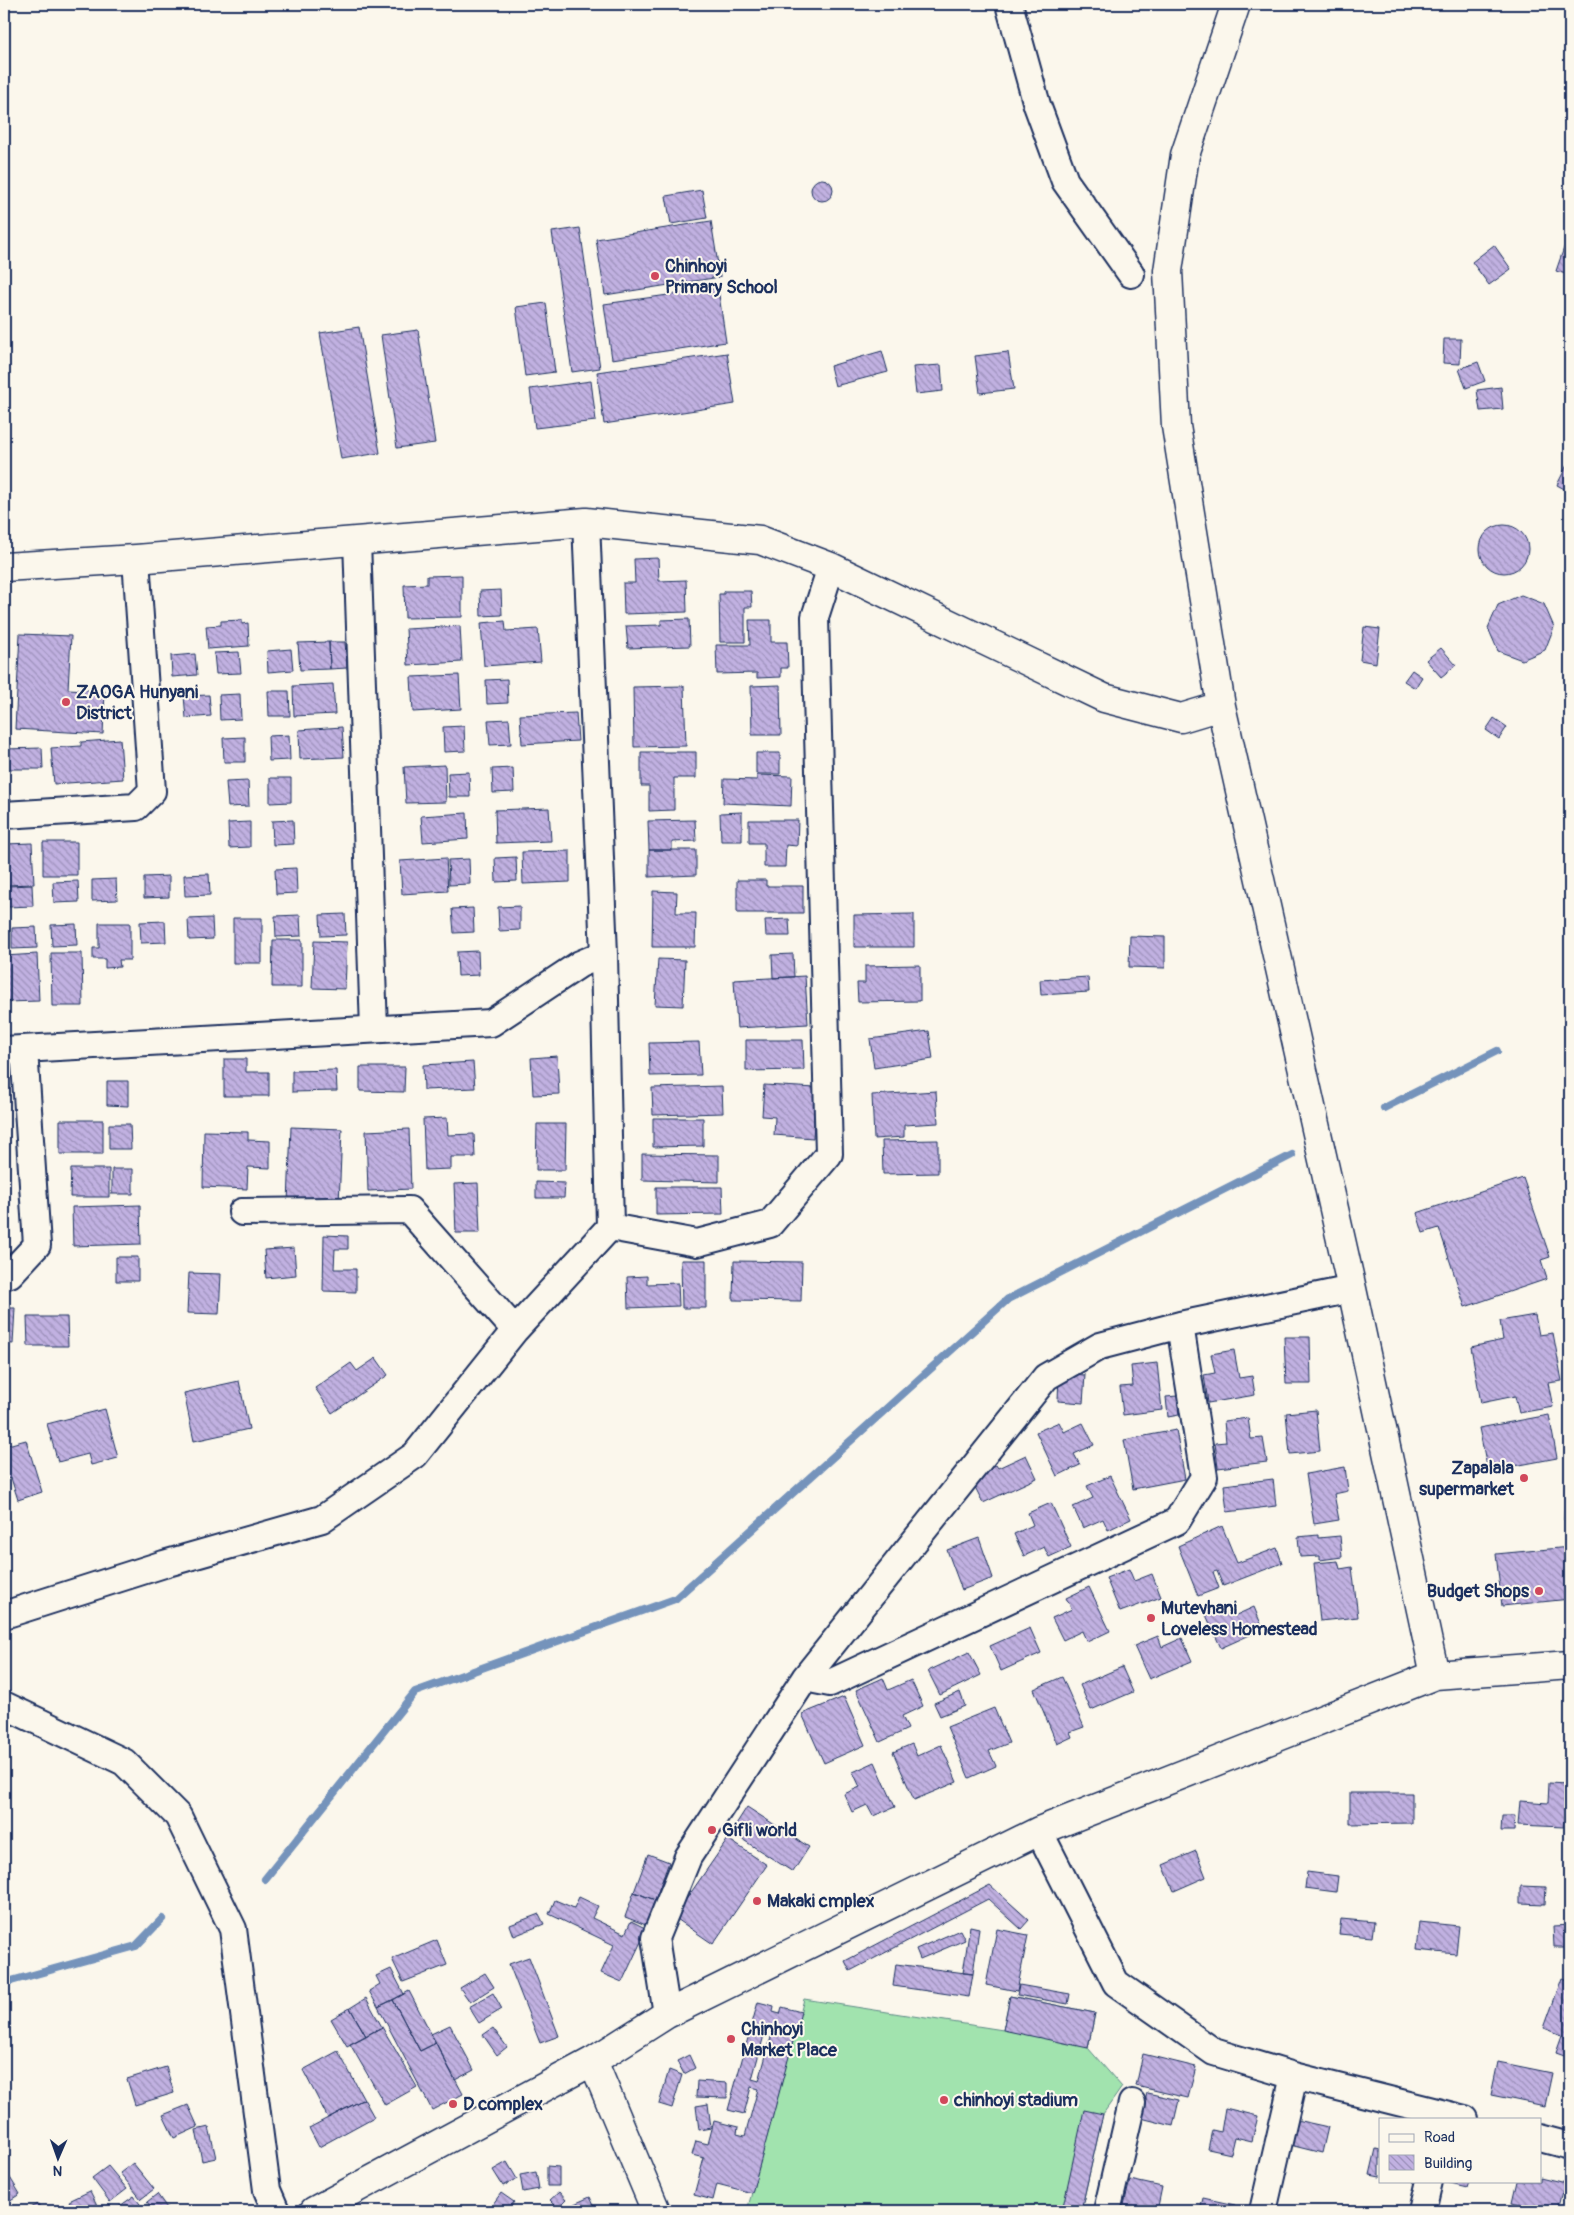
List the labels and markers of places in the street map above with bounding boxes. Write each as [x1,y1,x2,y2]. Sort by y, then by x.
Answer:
place label: Chinhoyi Primary School [665,255,778,299]
marker: Chinhoyi Primary School [649,270,661,282]
place label: ZAOGA Hunyani District [76,681,198,725]
marker: ZAOGA Hunyani District [60,696,72,708]
place label: Zapalala supermarket [1419,1457,1515,1501]
marker: Zapalala supermarket [1518,1472,1530,1484]
place label: Budget Shops [1427,1580,1530,1603]
marker: Budget Shops [1533,1585,1545,1597]
place label: Mutevhani Loveless Homestead [1161,1597,1318,1641]
marker: Mutevhani Loveless Homestead [1145,1612,1157,1624]
place label: Gifli world [722,1819,797,1842]
marker: Gifli world [706,1824,718,1836]
place label: Makaki cmplex [767,1890,875,1913]
marker: Makaki cmplex [751,1895,763,1907]
place label: Chinhoyi Market Place [741,2018,838,2062]
marker: Chinhoyi Market Place [725,2033,737,2045]
place label: chinhoyi stadium [953,2089,1078,2112]
place label: D complex [463,2093,543,2116]
marker: chinhoyi stadium [938,2094,950,2106]
marker: D complex [447,2098,459,2110]

